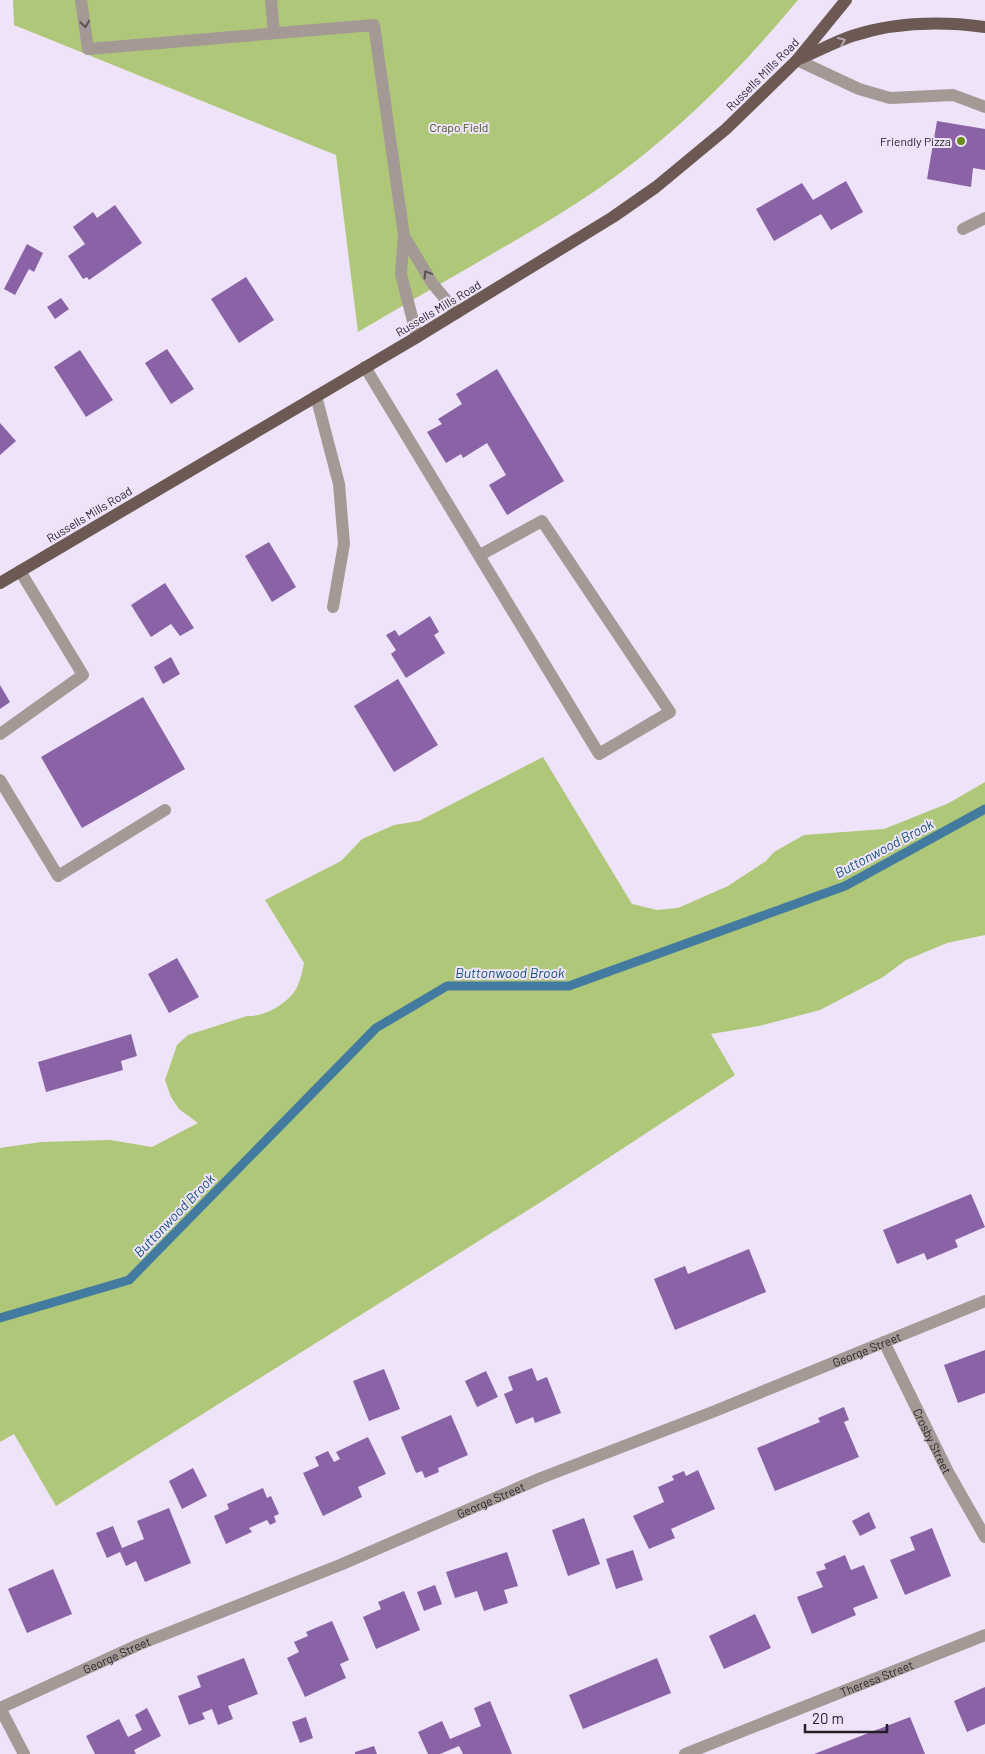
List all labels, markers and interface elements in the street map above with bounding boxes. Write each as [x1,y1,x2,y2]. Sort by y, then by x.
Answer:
one-way arrow [79,20,89,29]
street label: Russells Mills Road [723,35,801,113]
one-way arrow [837,36,846,47]
park label: Crapo Field [430,120,488,134]
place label: Friendly Pizza [880,134,951,148]
marker: Friendly Pizza [955,135,967,147]
one-way arrow [424,271,434,280]
street label: Russells Mills Road [393,277,483,339]
street label: Russells Mills Road [44,483,134,545]
water label: Buttonwood Brook [832,815,936,881]
water label: Buttonwood Brook [455,964,565,981]
water label: Buttonwood Brook [130,1170,218,1260]
street label: George Street [830,1329,903,1369]
street label: Crosby Street [911,1406,955,1476]
street label: George Street [455,1479,527,1521]
street label: George Street [81,1634,152,1676]
street label: Theresa Street [838,1657,915,1699]
scale bar [805,1702,888,1734]
text: 20 m [812,1709,844,1727]

